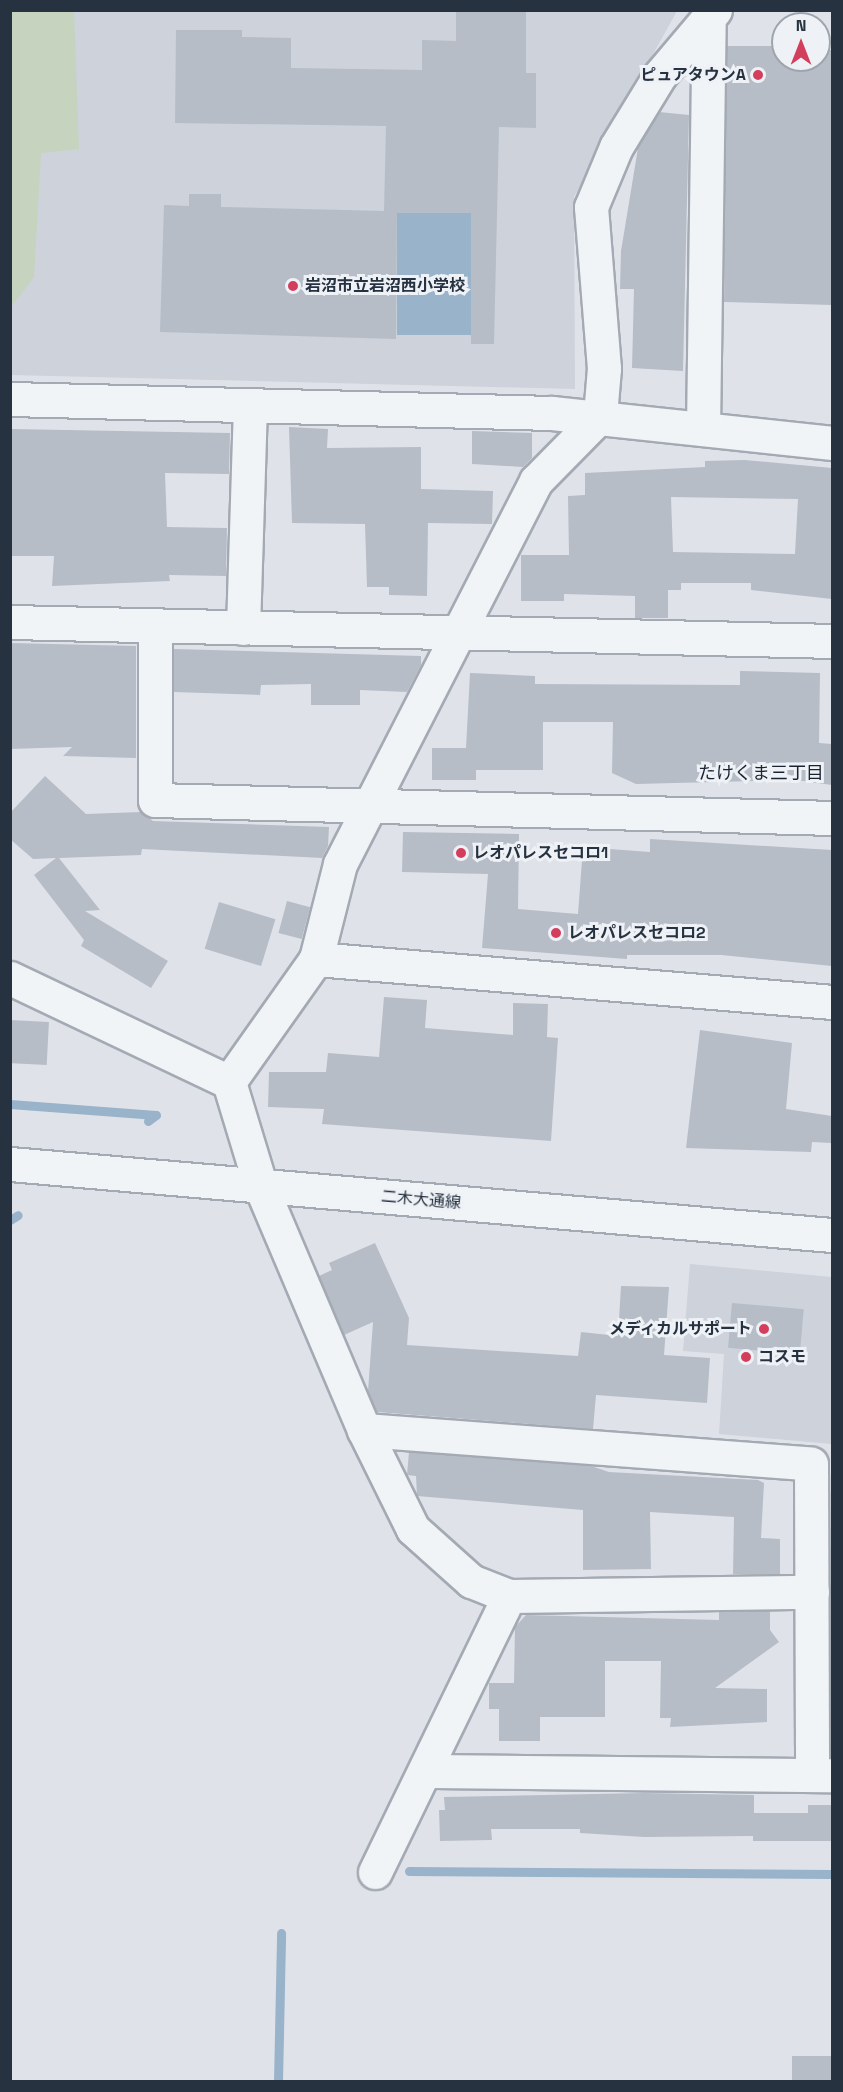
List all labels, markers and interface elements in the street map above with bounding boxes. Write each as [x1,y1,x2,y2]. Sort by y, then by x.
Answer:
north arrow [771,12,831,72]
text: N [796,15,806,36]
place label: ピュアタウンA [640,65,746,85]
marker: ピュアタウンA [751,68,765,82]
place label: 岩沼市立岩沼西小学校 [305,276,465,296]
marker: 岩沼市立岩沼西小学校 [286,279,300,293]
district label: たけくま三丁目 [698,762,824,784]
place label: レオパレスセコロ1 [473,843,608,863]
marker: レオパレスセコロ1 [454,846,468,860]
place label: レオパレスセコロ2 [568,923,706,943]
marker: レオパレスセコロ2 [549,926,563,940]
street label: 二木大通線 [380,1187,462,1213]
place label: メディカルサポート [608,1319,752,1339]
marker: メディカルサポート [757,1322,771,1336]
place label: コスモ [758,1347,806,1367]
marker: コスモ [739,1350,753,1364]

